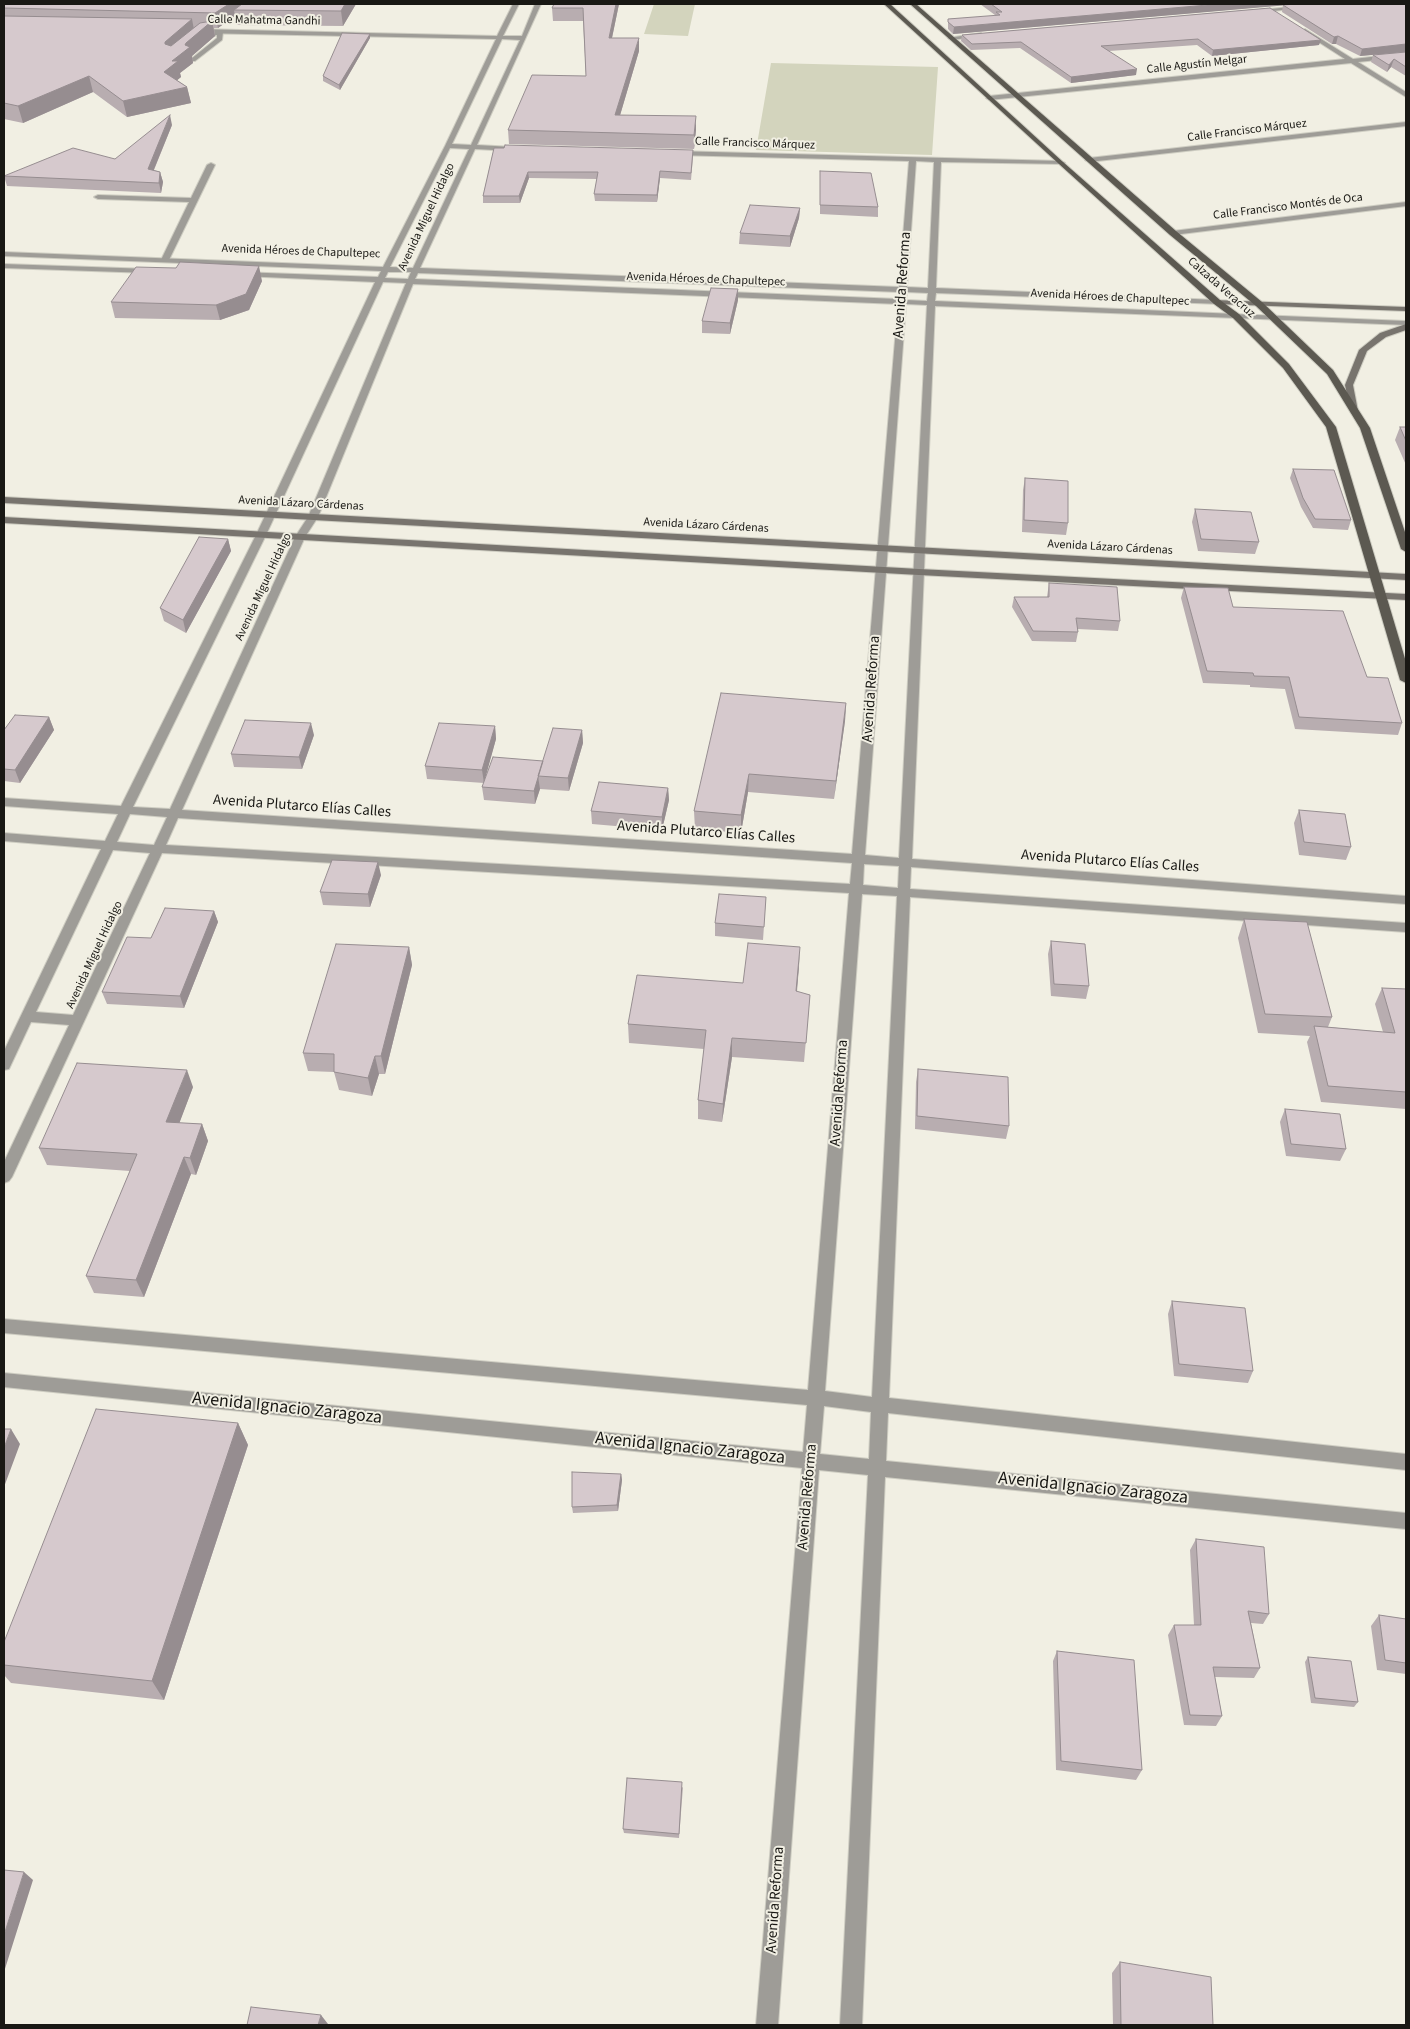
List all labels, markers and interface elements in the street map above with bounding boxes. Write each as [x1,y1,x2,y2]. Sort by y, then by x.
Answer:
street label: Calle Mahatma Gandhi [207,13,321,29]
street label: Calle Agustín Melgar [1146,53,1248,77]
street label: Calle Francisco Márquez [1186,117,1308,145]
street label: Calle Francisco Márquez [695,135,815,153]
street label: Avenida Miguel Hidalgo [396,161,458,273]
street label: Calle Francisco Montés de Oca [1212,191,1364,223]
street label: Avenida Reforma [890,231,916,339]
street label: Avenida Héroes de Chapultepec [221,242,381,262]
street label: Calzada Veracruz [1184,255,1258,321]
street label: Avenida Héroes de Chapultepec [626,270,786,290]
street label: Avenida Héroes de Chapultepec [1030,287,1190,309]
street label: Avenida Lázaro Cárdenas [238,494,364,514]
street label: Avenida Lázaro Cárdenas [643,516,769,536]
street label: Avenida Miguel Hidalgo [233,531,295,643]
street label: Avenida Lázaro Cárdenas [1047,538,1173,558]
street label: Avenida Reforma [859,635,885,743]
street label: Avenida Plutarco Elías Calles [212,792,392,822]
street label: Avenida Plutarco Elías Calles [616,818,796,848]
street label: Avenida Plutarco Elías Calles [1020,847,1200,877]
street label: Avenida Miguel Hidalgo [64,899,126,1011]
street label: Avenida Reforma [827,1039,853,1147]
street label: Avenida Ignacio Zaragoza [191,1388,383,1430]
street label: Avenida Ignacio Zaragoza [594,1428,786,1470]
street label: Avenida Reforma [794,1443,822,1551]
street label: Avenida Ignacio Zaragoza [997,1468,1189,1510]
street label: Avenida Reforma [763,1846,789,1954]

